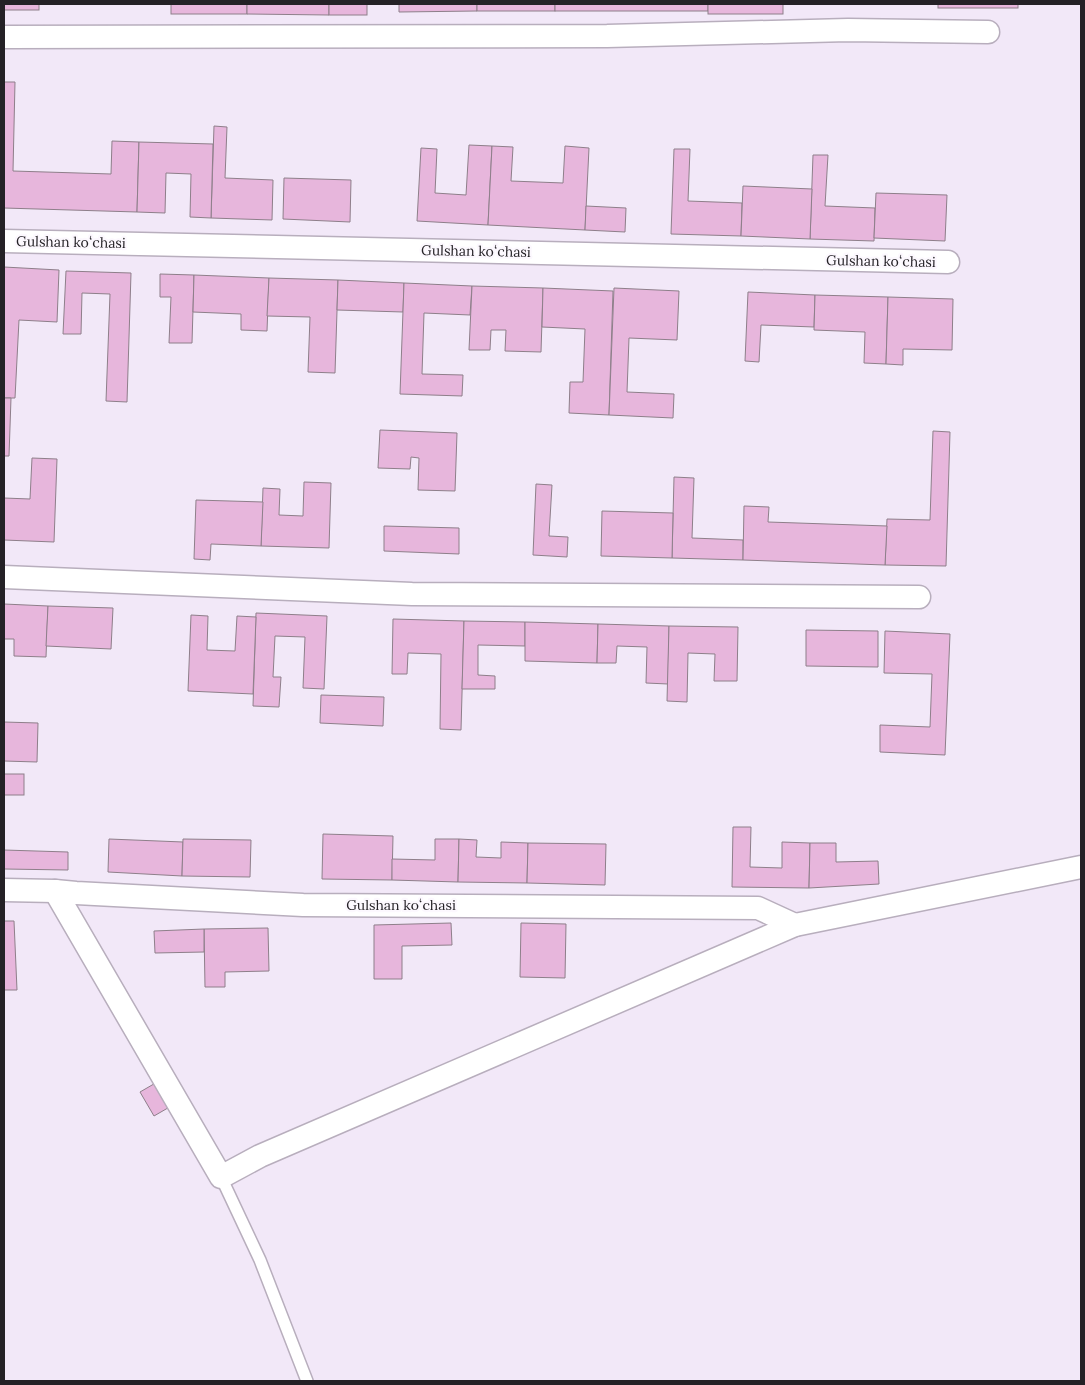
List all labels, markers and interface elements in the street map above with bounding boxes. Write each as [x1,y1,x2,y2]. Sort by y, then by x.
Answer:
street label: Gulshan koʻchasi [16,232,126,252]
street label: Gulshan koʻchasi [421,241,531,261]
street label: Gulshan koʻchasi [826,251,936,271]
street label: Gulshan koʻchasi [346,896,456,914]

